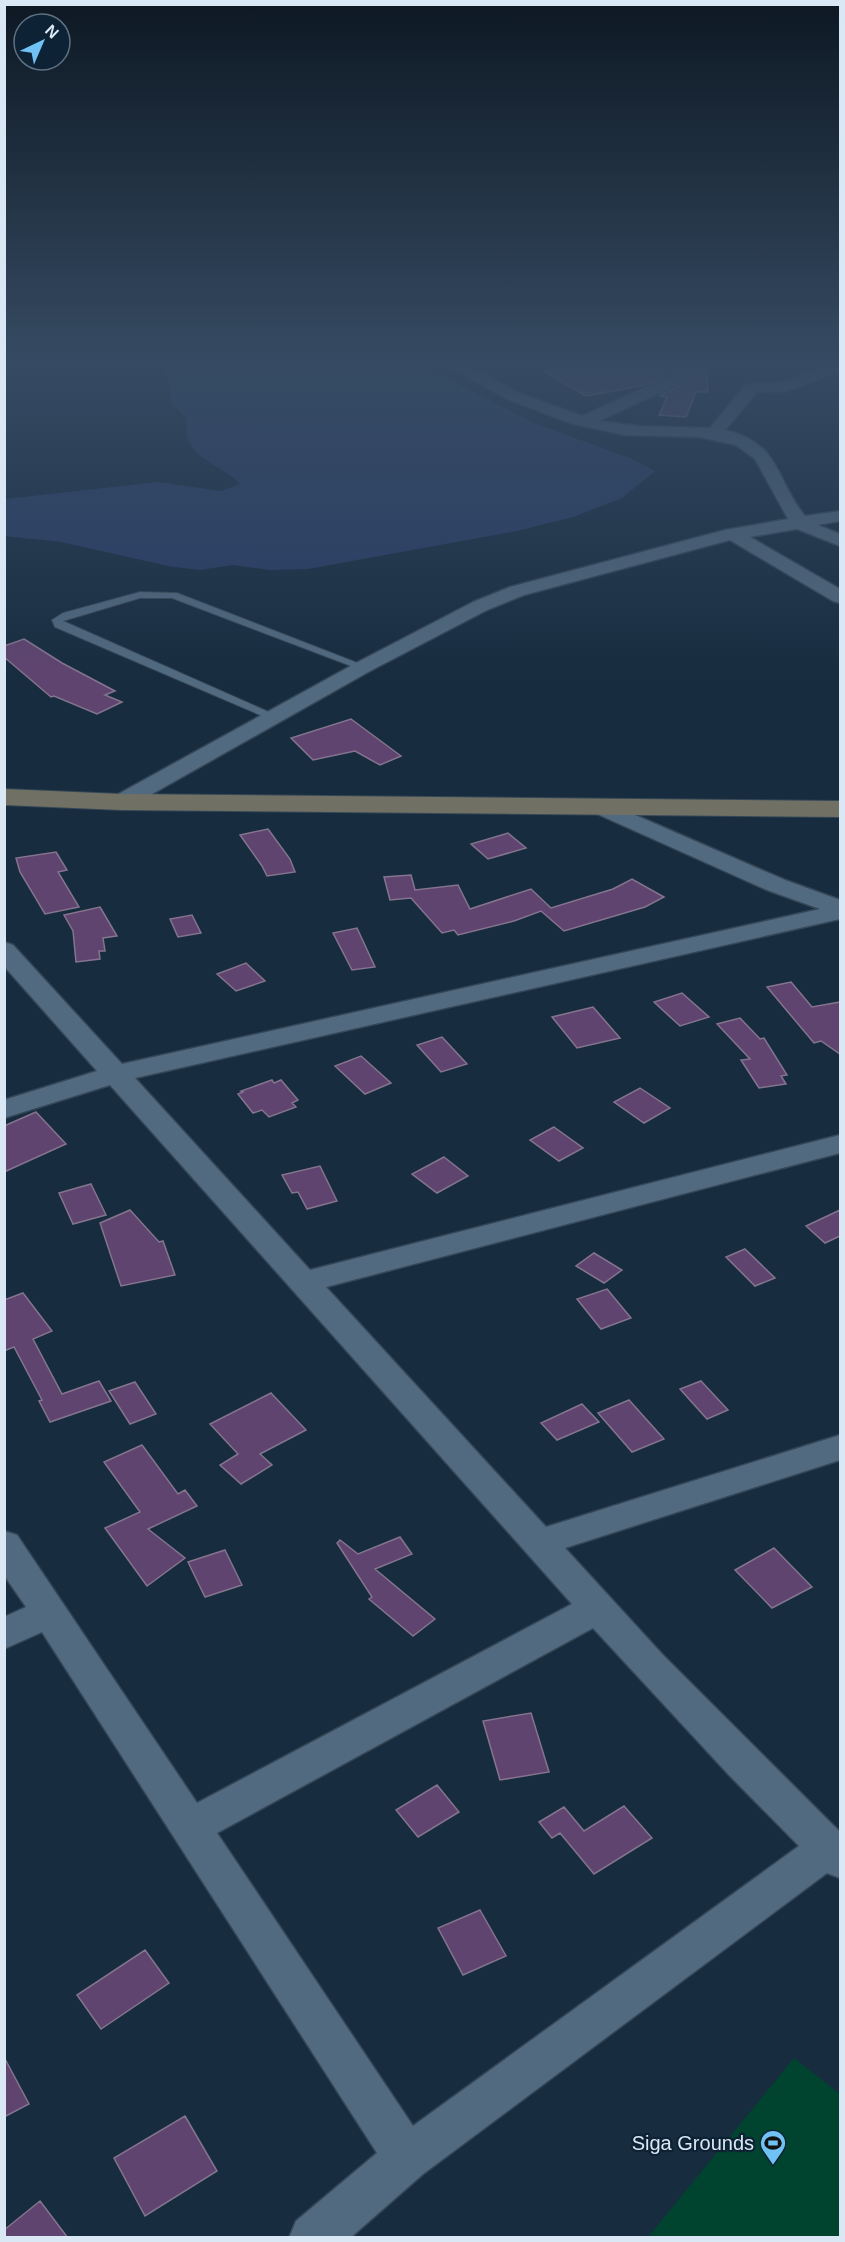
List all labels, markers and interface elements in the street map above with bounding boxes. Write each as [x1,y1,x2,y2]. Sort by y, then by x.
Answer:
north arrow [12,12,72,72]
text: N [42,21,62,42]
sports icon: Siga Grounds [758,2128,788,2166]
place label: Siga Grounds [632,2132,754,2154]

